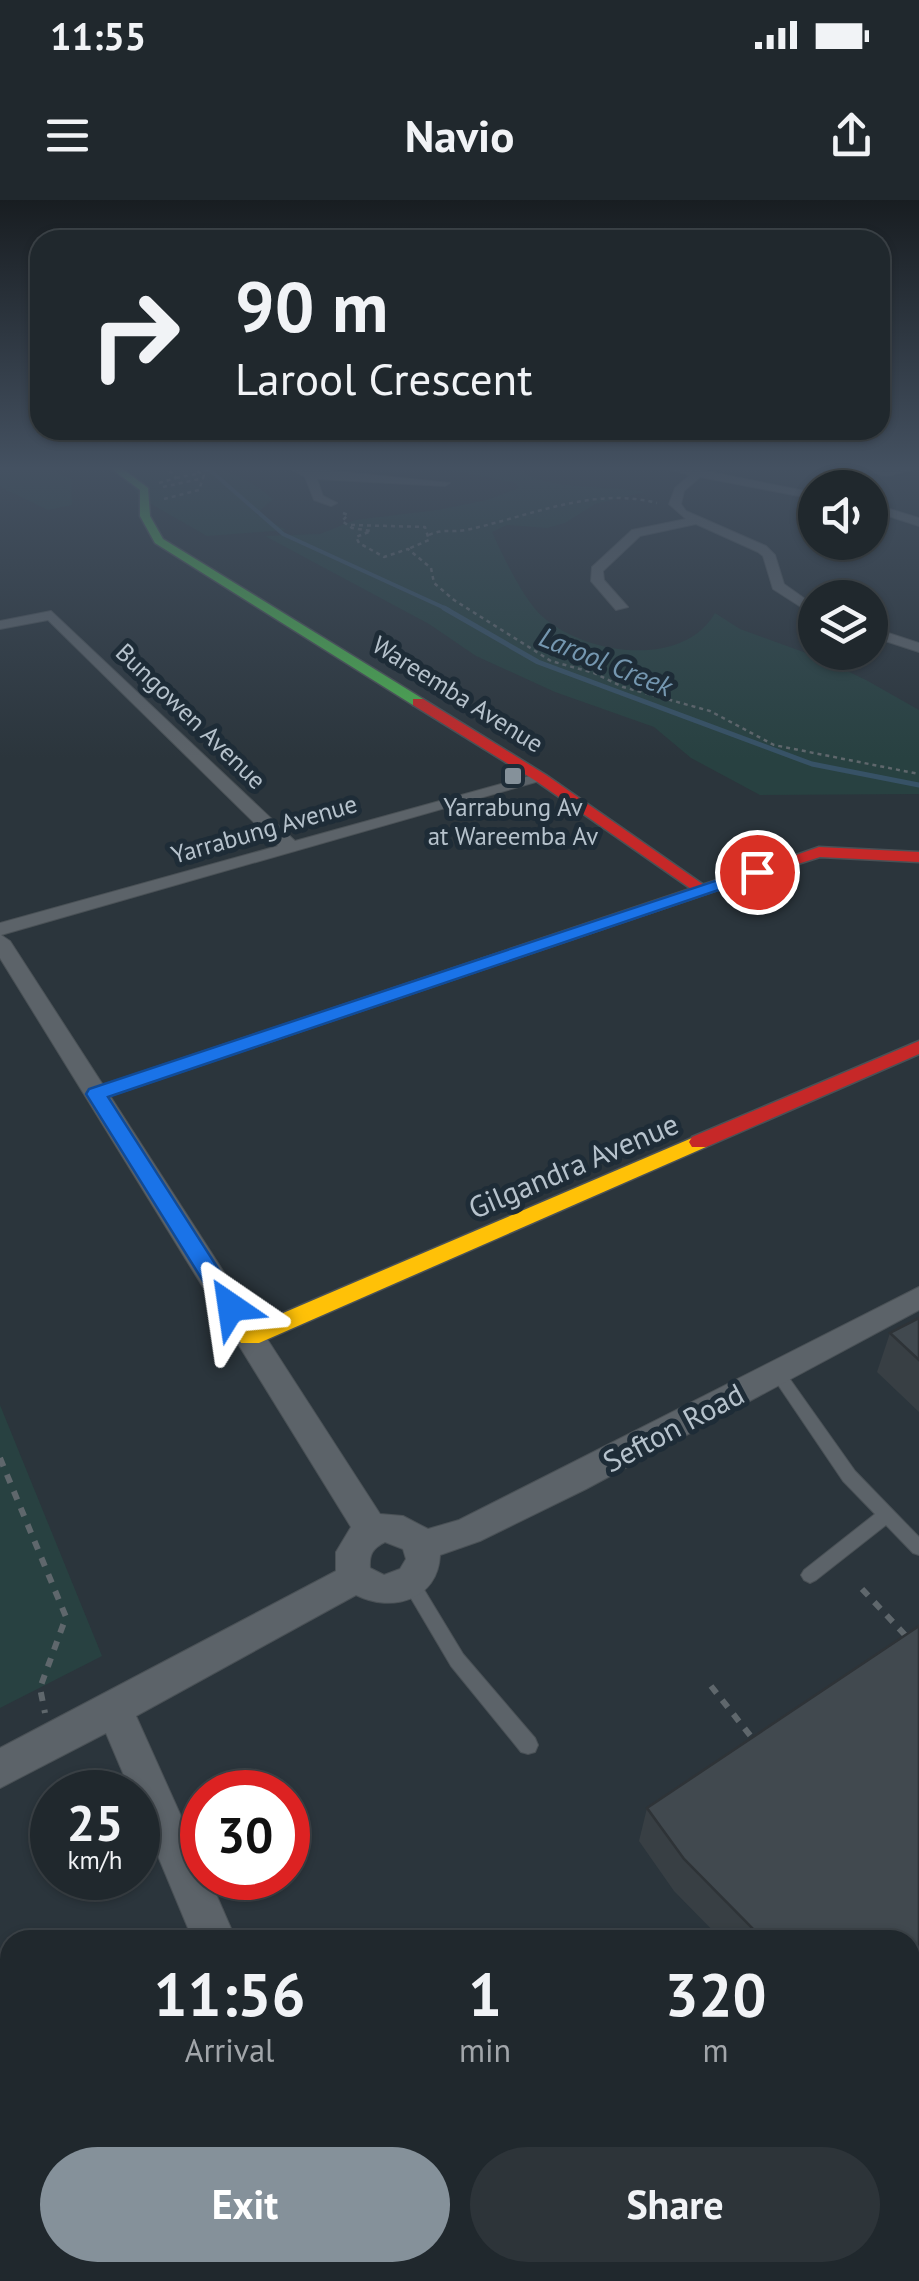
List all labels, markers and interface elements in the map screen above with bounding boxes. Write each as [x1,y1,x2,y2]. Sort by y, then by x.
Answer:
text: 11:55 [50,11,146,60]
text: Navio [405,106,514,164]
icon: menu [40,108,95,163]
icon: share [824,108,879,163]
text: 90 m [235,261,388,351]
icon: right [70,270,200,400]
text: Larool Crescent [235,349,532,407]
map controls [798,470,888,670]
button: sound [798,470,888,560]
button: layers [798,580,888,670]
water label: Larool Creek [534,618,679,705]
street label: Wareemba Avenue [366,629,550,759]
street label: Bungowen Avenue [109,636,273,796]
marker: Yarrabung Av at Wareemba Av [502,765,524,787]
street label: Yarrabung Avenue [167,787,361,871]
place label: Yarrabung Av at Wareemba Av [428,791,598,852]
pin [715,830,800,915]
icon: arrive [730,845,785,900]
street label: Gilgandra Avenue [462,1103,684,1227]
position arrow [179,1255,283,1359]
street label: Sefton Road [596,1374,750,1480]
speed limit sign: 30 [180,1770,310,1900]
text: 25 [67,1790,123,1855]
text: km/h [68,1844,122,1876]
text: 11:56 [153,1955,306,2033]
text: 1 [468,1955,502,2033]
text: 320 [665,1955,767,2033]
text: Arrival [185,2029,274,2071]
text: min [459,2029,511,2071]
text: m [703,2029,729,2071]
button: Exit [40,2147,450,2262]
button: Share [470,2147,880,2262]

